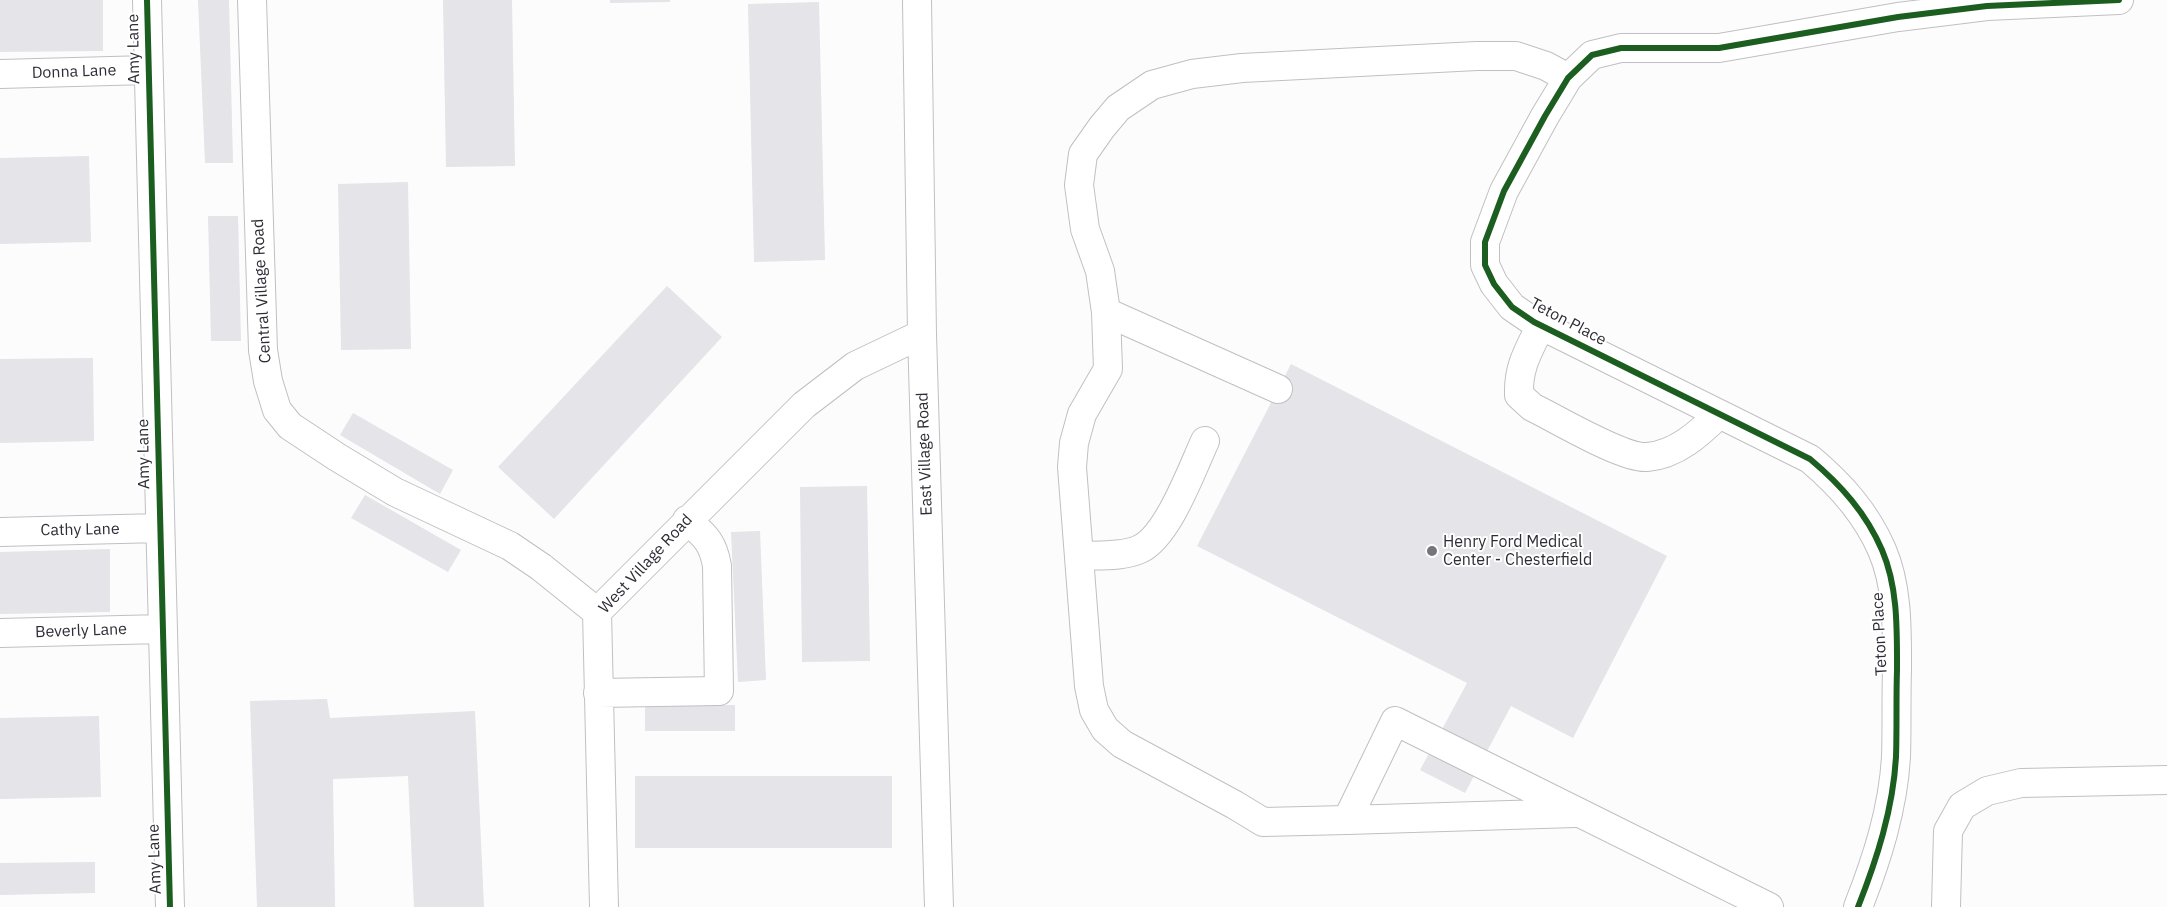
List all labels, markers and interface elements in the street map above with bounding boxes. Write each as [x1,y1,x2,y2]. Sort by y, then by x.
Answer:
street label: Amy Lane [124,14,144,84]
street label: Donna Lane [31,61,117,83]
street label: Central Village Road [249,218,275,364]
street label: Teton Place [1527,294,1609,350]
street label: East Village Road [913,392,937,516]
street label: Amy Lane [134,419,154,489]
street label: West Village Road [595,510,697,618]
street label: Cathy Lane [40,520,120,540]
place label: Henry Ford Medical Center - Chesterfield [1443,532,1592,570]
marker: Henry Ford Medical Center - Chesterfield [1425,544,1439,558]
street label: Teton Place [1868,592,1892,676]
street label: Beverly Lane [35,620,127,642]
street label: Amy Lane [144,824,166,894]

